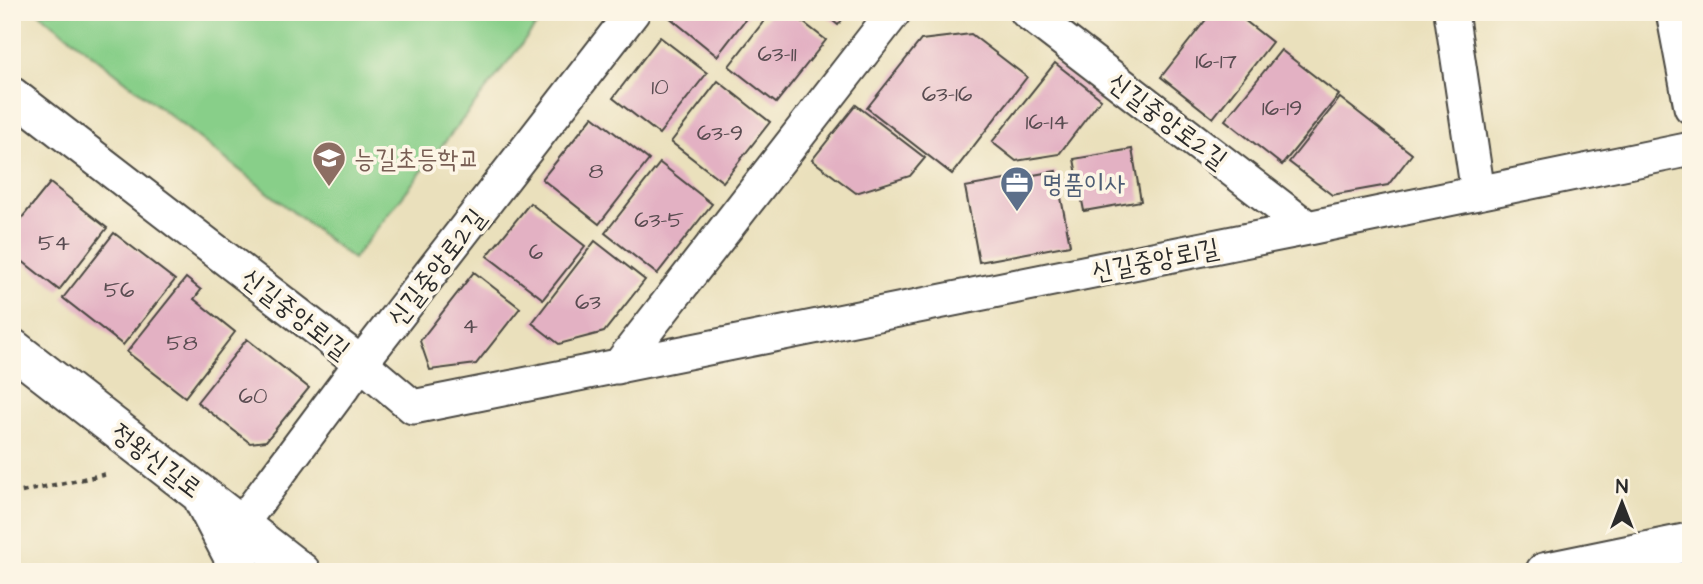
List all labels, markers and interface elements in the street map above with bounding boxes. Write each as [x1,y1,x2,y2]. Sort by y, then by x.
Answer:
house number: 63-11 [757,38,797,70]
house number: 16-17 [1195,45,1237,77]
street label: 신길중앙로2길 [1100,64,1234,177]
house number: 10 [651,71,669,103]
house number: 63-16 [922,78,972,110]
house number: 16-19 [1262,92,1302,124]
house number: 16-14 [1025,106,1069,138]
house number: 63-9 [697,117,743,149]
school or university icon: 능길초등학교 [310,139,348,188]
place label: 능길초등학교 [354,141,480,177]
house number: 8 [589,155,604,187]
office icon: 명품이사 [998,164,1036,213]
place label: 명품이사 [1042,166,1126,202]
street label: 신길중앙로2길 [379,201,494,334]
house number: 63-5 [634,204,684,236]
house number: 54 [38,227,70,259]
street label: 신길중앙로1길 [1089,230,1222,290]
house number: 6 [529,236,543,268]
street label: 신길중앙로1길 [234,260,357,368]
house number: 56 [104,274,134,306]
house number: 63 [575,286,601,318]
house number: 4 [462,310,478,342]
house number: 58 [166,327,198,359]
house number: 60 [239,380,267,412]
street label: 정왕신길로 [104,415,209,507]
north arrow [1588,468,1658,538]
text: N [1616,474,1628,501]

